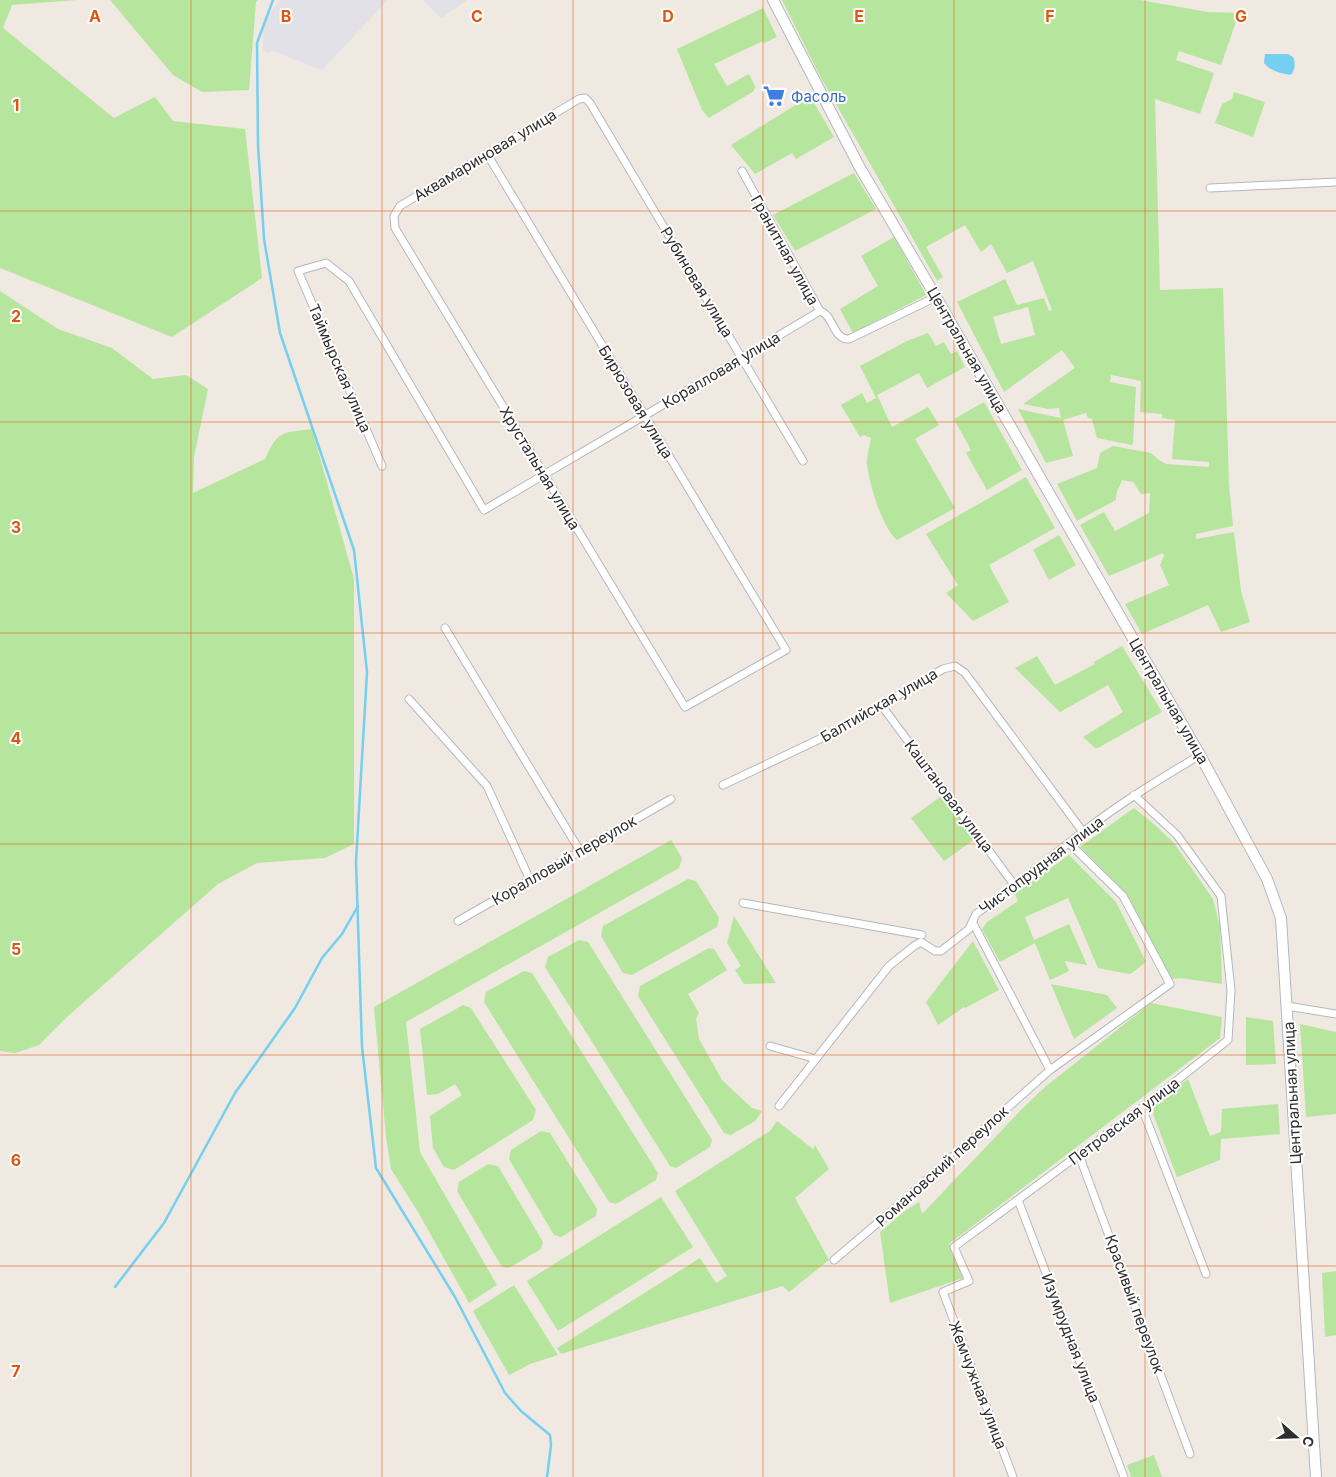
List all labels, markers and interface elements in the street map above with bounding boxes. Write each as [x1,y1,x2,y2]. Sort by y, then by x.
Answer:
text: A [89,6,101,26]
text: B [281,6,291,26]
text: C [471,6,483,26]
text: D [662,6,674,26]
text: E [854,6,864,26]
text: F [1045,6,1055,26]
text: G [1235,6,1247,26]
supermarket icon: Фасоль [761,83,787,109]
place label: Фасоль [791,87,846,106]
text: 1 [13,95,19,115]
street label: Аквамариновая улица [410,105,560,205]
street label: Гранитная улица [747,192,823,308]
street label: Рубиновая улица [656,223,738,341]
street label: Центральная улица [923,283,1011,417]
street label: Таймырская улица [304,301,376,435]
text: 2 [11,306,21,326]
street label: Коралловая улица [658,327,784,413]
street label: Бирюзовая улица [595,342,677,462]
street label: Хрустальная улица [496,403,584,533]
text: 3 [11,517,21,537]
street label: Центральная улица [1125,634,1213,768]
street label: Балтийская улица [817,664,941,746]
text: 4 [11,728,22,748]
street label: Каштановая улица [900,736,998,856]
street label: Коралловый переулок [488,811,640,909]
street label: Чистопрудная улица [975,812,1107,918]
text: 5 [11,939,21,959]
street label: Центральная улица [1279,1021,1305,1165]
street label: Петровская улица [1065,1073,1183,1169]
street label: Романовский переулок [872,1101,1012,1231]
text: 6 [11,1150,21,1170]
street label: Красивый переулок [1101,1232,1169,1376]
street label: Изумрудная улица [1038,1271,1104,1405]
street label: Жемчужная улица [945,1318,1011,1452]
text: 7 [11,1361,21,1381]
north arrow [1271,1412,1321,1462]
text: С [1299,1434,1318,1449]

